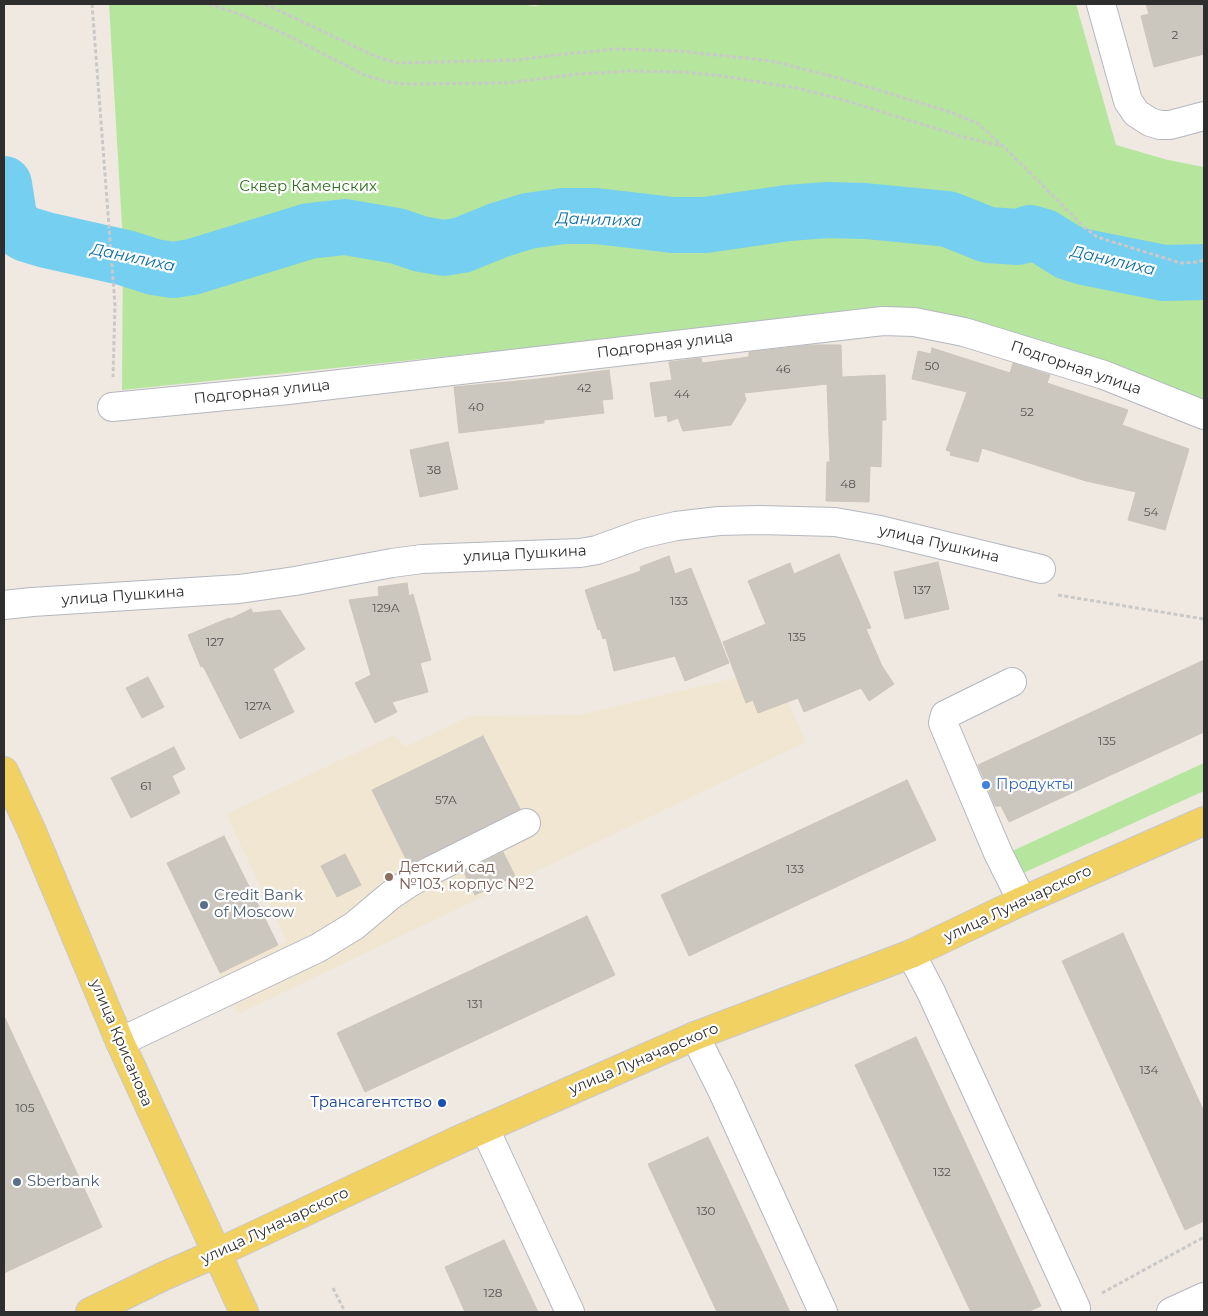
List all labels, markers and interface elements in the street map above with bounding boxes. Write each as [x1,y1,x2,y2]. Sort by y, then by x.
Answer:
house number: 2 [1172,28,1178,42]
park label: Сквер Каменских [239,178,377,196]
water label: Данилиха [556,209,642,231]
water label: Данилиха [89,240,177,276]
water label: Данилиха [1069,242,1157,280]
street label: Подгорная улица [596,328,734,362]
street label: Подгорная улица [1008,337,1144,399]
house number: 50 [925,359,939,373]
house number: 46 [775,362,791,376]
street label: Подгорная улица [193,376,331,408]
house number: 42 [577,381,591,395]
house number: 44 [674,387,690,401]
house number: 40 [468,400,484,414]
house number: 52 [1020,405,1034,419]
house number: 38 [427,463,441,477]
house number: 48 [840,477,856,491]
house number: 54 [1144,505,1158,519]
street label: улица Пушкина [877,521,1001,567]
street label: улица Пушкина [463,542,587,566]
street label: улица Пушкина [61,583,185,609]
house number: 137 [913,583,931,597]
house number: 133 [670,594,688,608]
house number: 129А [372,601,400,615]
house number: 135 [788,630,806,644]
house number: 127 [206,635,224,649]
house number: 127А [245,699,271,713]
house number: 135 [1098,734,1116,748]
place label: Прoдукты [996,776,1074,794]
house number: 61 [140,779,152,793]
marker: Прoдукты [980,779,992,791]
house number: 57А [435,793,457,807]
place label: Детский сад №103, корпус №2 [399,859,534,894]
house number: 133 [786,862,804,876]
street label: улица Луначарского [941,862,1095,946]
marker: Детский сад №103, корпус №2 [383,871,395,883]
place label: Credit Bank of Moscow [214,887,303,922]
marker: Credit Bank of Moscow [198,899,210,911]
street label: улица Крисанова [86,977,156,1109]
house number: 131 [467,997,483,1011]
street label: улица Луначарского [567,1019,721,1099]
house number: 134 [1139,1063,1159,1077]
place label: Трансагентство [310,1094,432,1112]
marker: Трансагентство [436,1097,448,1109]
house number: 105 [15,1101,35,1115]
house number: 132 [933,1165,951,1179]
place label: Sberbank [27,1173,99,1191]
marker: Sberbank [11,1176,23,1188]
street label: улица Луначарского [198,1184,352,1268]
house number: 130 [696,1204,716,1218]
house number: 128 [484,1286,502,1300]

